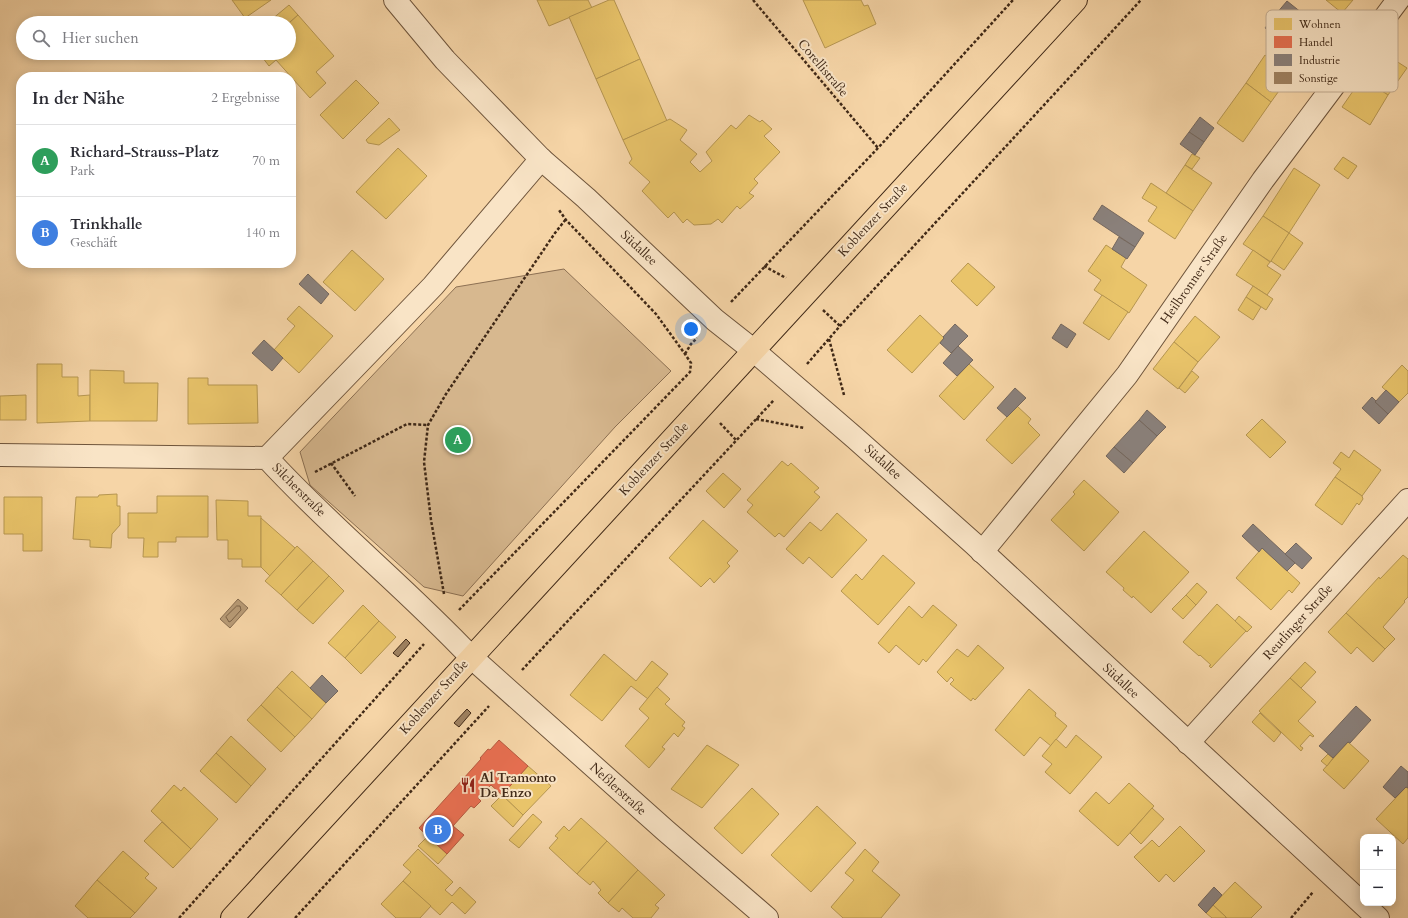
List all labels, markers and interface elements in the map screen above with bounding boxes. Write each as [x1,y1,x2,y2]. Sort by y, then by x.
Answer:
legend [1266,10,1398,92]
search box [16,16,296,60]
text: Wohnen [1298,17,1341,32]
icon: search [30,27,52,49]
text: Hier suchen [62,28,139,48]
street label: Corellistraße [793,35,853,101]
text: Handel [1299,35,1333,50]
text: Industrie [1299,53,1340,68]
text: Sonstige [1299,71,1338,86]
text: In der Nähe [32,87,125,110]
text: 2 Ergebnisse [211,89,280,107]
text: Richard-Strauss-Platz [70,142,219,162]
text: A [40,152,50,170]
text: 70 m [252,152,280,170]
text: Park [70,162,95,180]
street label: Koblenzer Straße [834,179,912,261]
text: Trinkhalle [70,214,143,234]
text: B [40,224,50,242]
text: 140 m [246,224,280,242]
street label: Südallee [617,226,662,270]
street label: Heilbronner Straße [1156,230,1232,328]
text: Geschäft [70,234,117,252]
your location [681,319,701,339]
street label: Koblenzer Straße [615,418,693,500]
pin: A [445,425,471,455]
street label: Südallee [860,440,906,484]
street label: Silcherstraße [268,459,330,521]
street label: Reutlinger Straße [1259,580,1337,664]
street label: Koblenzer Straße [396,656,472,738]
street label: Südallee [1099,659,1144,703]
street label: Neßlerstraße [586,759,651,820]
place label: Al Tramonto Da Enzo [480,769,557,802]
restaurant icon: Al Tramonto Da Enzo [459,776,477,794]
pin: B [425,815,451,845]
map controls [1360,834,1396,906]
button: + [1360,834,1396,870]
button: − [1360,870,1396,906]

